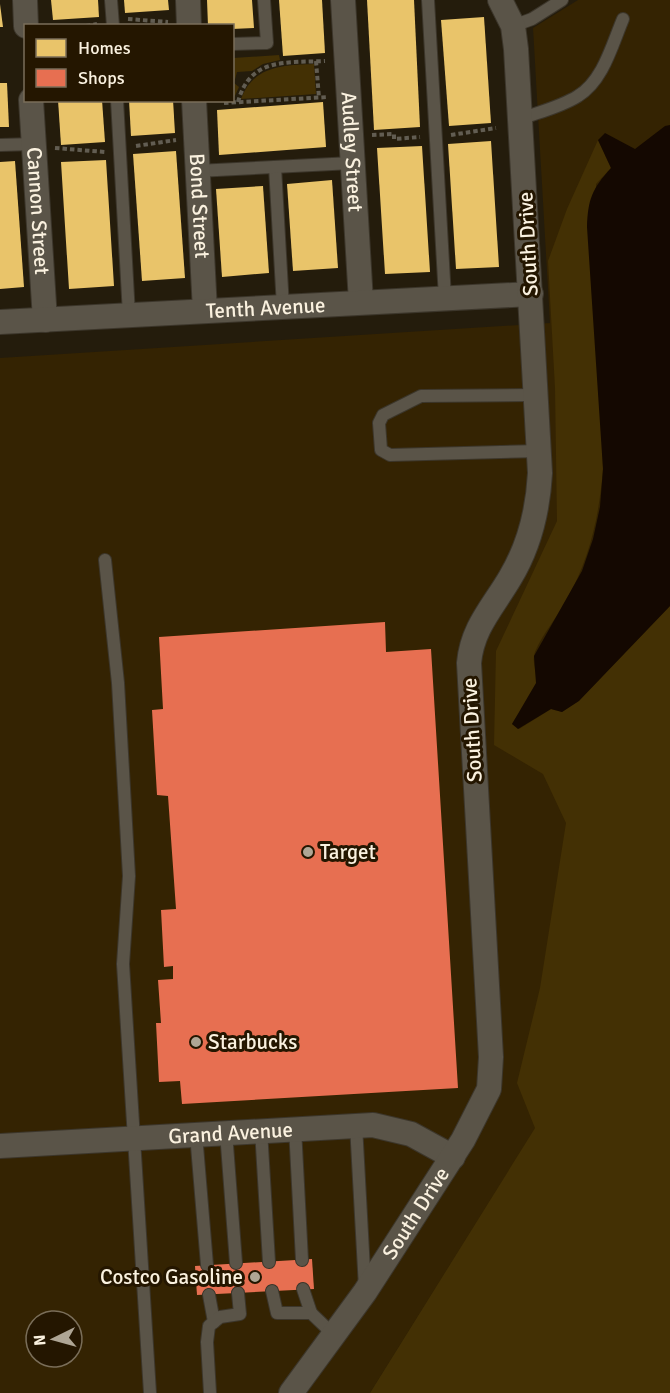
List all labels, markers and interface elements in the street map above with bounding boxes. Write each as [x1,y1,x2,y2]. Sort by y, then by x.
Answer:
legend [24,24,234,102]
text: Homes [78,37,131,59]
text: Shops [78,67,125,89]
street label: Audley Street [335,91,369,213]
street label: Cannon Street [21,146,55,275]
street label: Bond Street [184,152,215,259]
street label: South Drive [512,191,544,297]
street label: Tenth Avenue [205,292,326,324]
street label: South Drive [456,677,488,783]
place label: Target [320,839,376,865]
marker: Target [301,845,315,859]
place label: Starbucks [208,1029,298,1055]
marker: Starbucks [189,1035,203,1049]
street label: Grand Avenue [168,1117,294,1149]
street label: South Drive [377,1162,455,1264]
place label: Costco Gasoline [100,1264,243,1290]
marker: Costco Gasoline [248,1270,262,1284]
north arrow [24,1309,84,1369]
text: N [30,1334,51,1347]

